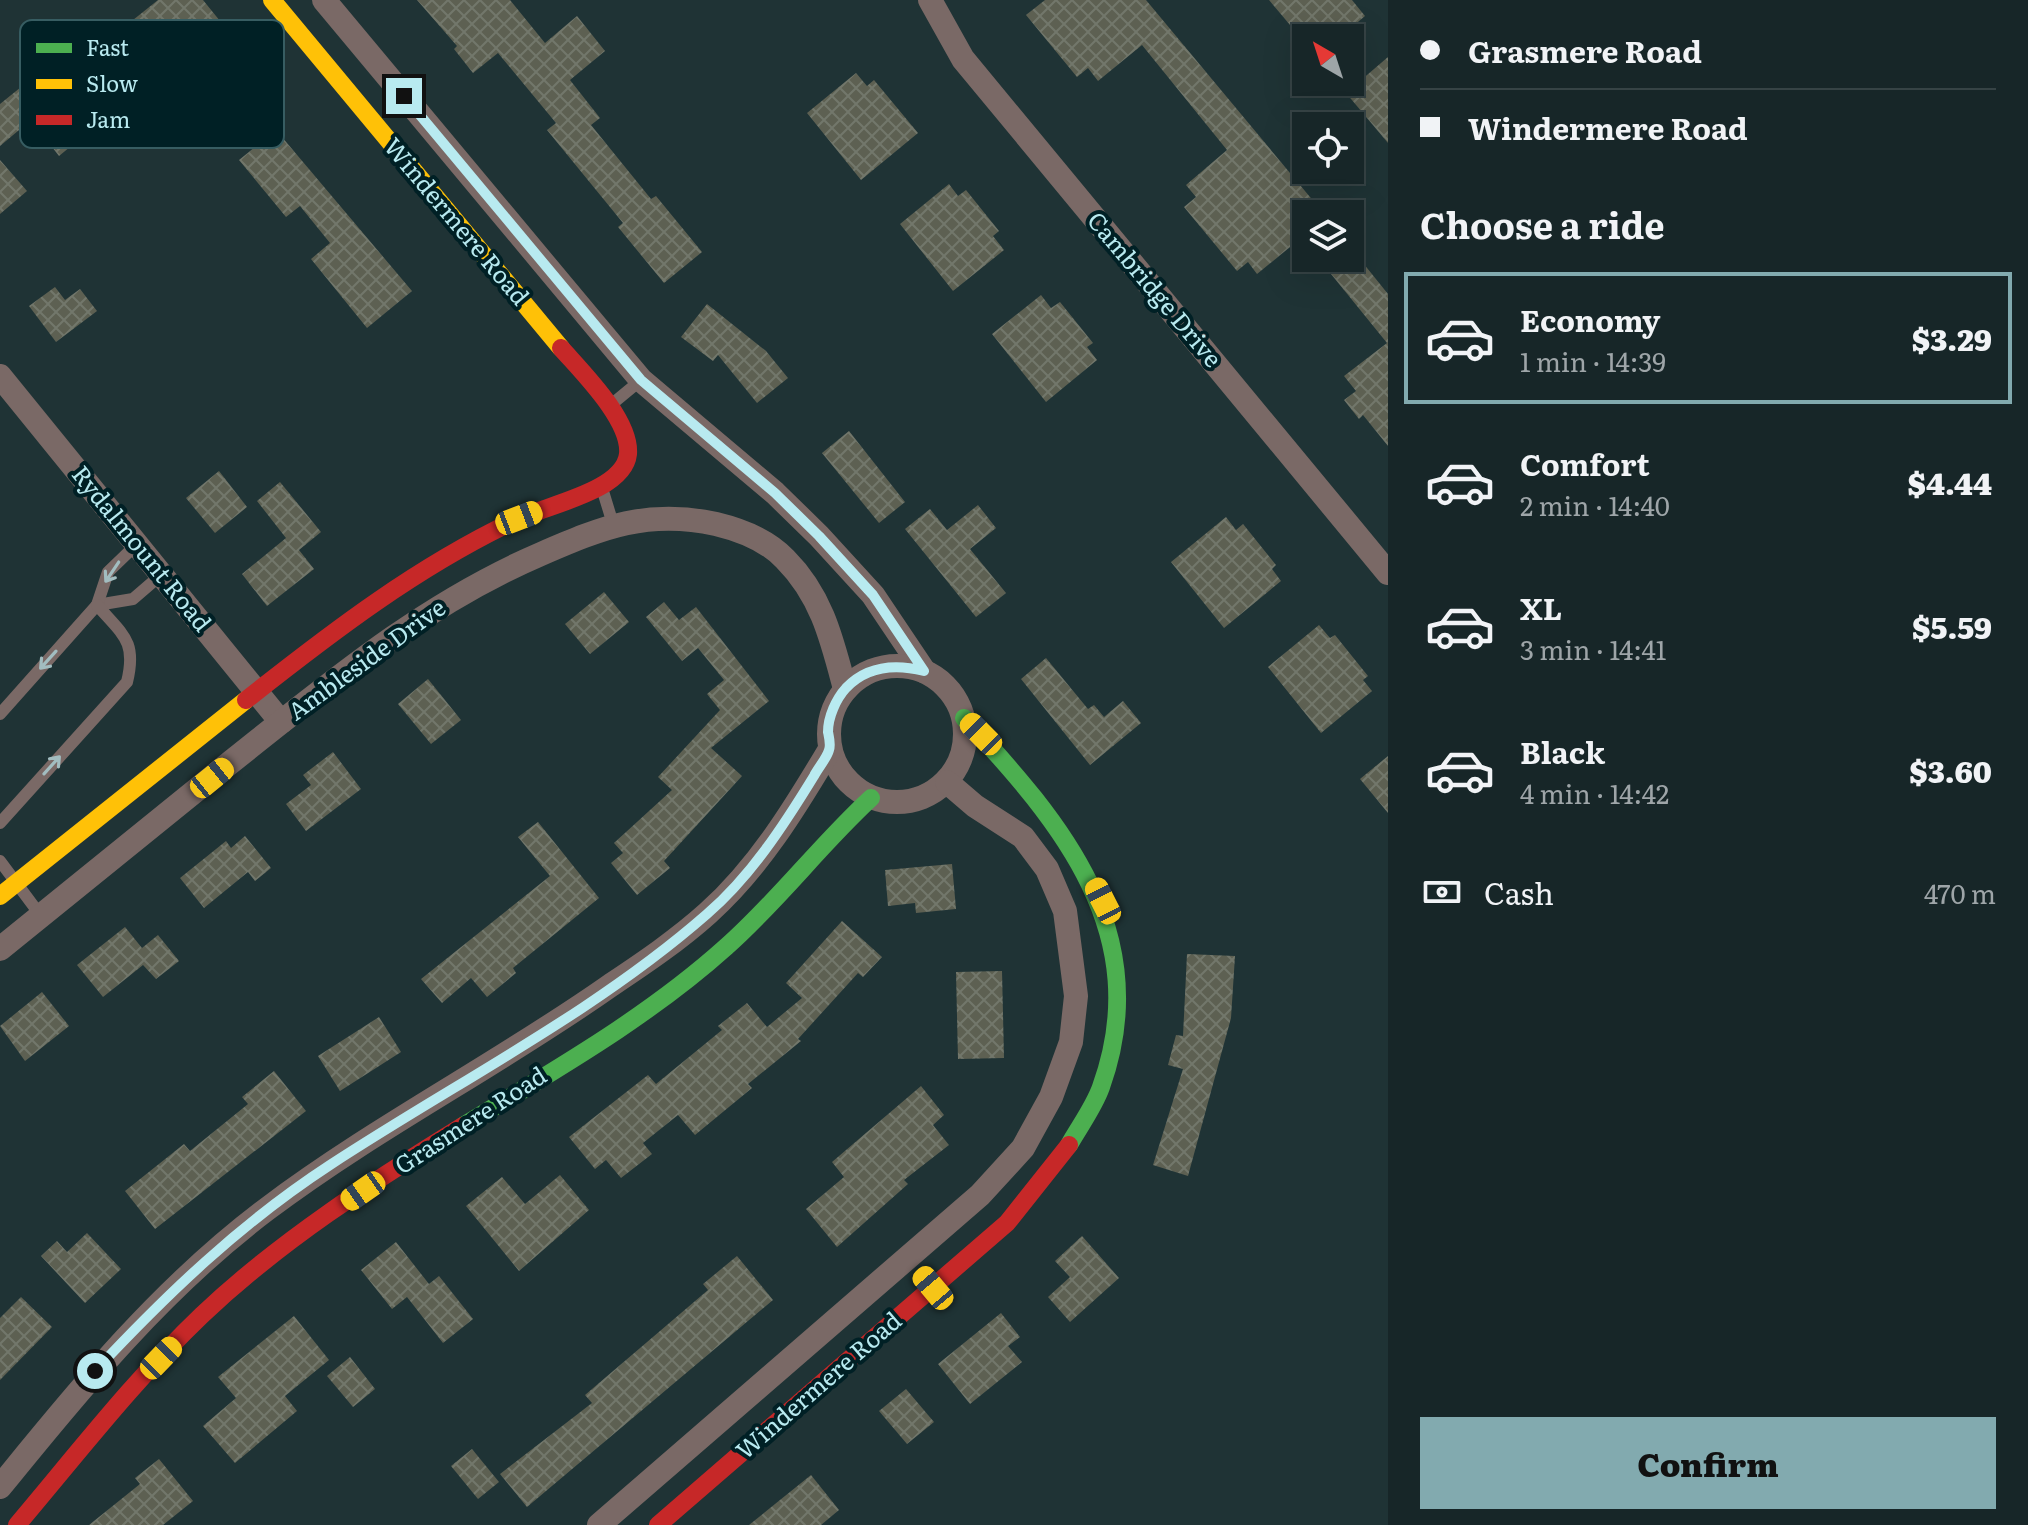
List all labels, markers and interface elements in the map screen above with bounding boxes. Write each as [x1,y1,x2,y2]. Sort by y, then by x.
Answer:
legend [20,20,284,148]
north arrow [1292,24,1364,96]
map controls [1292,24,1364,272]
text: Grasmere Road [1468,28,1702,72]
text: Fast [86,30,129,63]
text: Slow [86,66,138,99]
route end [386,78,422,114]
text: Jam [86,102,130,135]
text: Windermere Road [1468,105,1748,149]
button: locate [1292,112,1364,184]
street label: Windermere Road [377,129,539,312]
text: Choose a ride [1420,197,1665,250]
button: layers [1292,200,1364,272]
street label: Cambridge Drive [1080,203,1231,374]
text: Economy [1520,297,1660,341]
icon: car [1424,302,1496,374]
text: $3.29 [1912,316,1992,360]
text: 1 min · 14:39 [1520,341,1666,380]
text: Comfort [1520,441,1650,485]
icon: car [1424,446,1496,518]
street label: Rydalmount Road [65,457,221,638]
text: $4.44 [1907,460,1992,504]
text: 2 min · 14:40 [1520,485,1670,524]
car [492,498,546,538]
one-way arrow [104,560,120,582]
text: XL [1520,585,1562,629]
street label: Ambleside Drive [279,589,452,727]
icon: car [1424,590,1496,662]
text: $5.59 [1912,604,1992,648]
text: 3 min · 14:41 [1520,629,1666,668]
one-way arrow [40,649,58,669]
car [956,709,1006,759]
text: Black [1520,729,1605,773]
icon: car [1424,734,1496,806]
text: $3.60 [1909,748,1992,792]
car [186,754,238,802]
one-way arrow [43,755,61,775]
text: 4 min · 14:42 [1520,773,1669,812]
icon: cash [1420,870,1464,914]
text: Cash [1484,870,1554,914]
text: 470 m [1924,873,1996,912]
car [1081,874,1125,928]
street label: Grasmere Road [387,1056,553,1181]
car [336,1167,390,1215]
car [908,1262,958,1314]
street label: Windermere Road [727,1302,908,1466]
car [136,1332,186,1384]
route start [77,1353,113,1389]
button: Confirm [1420,1417,1996,1509]

